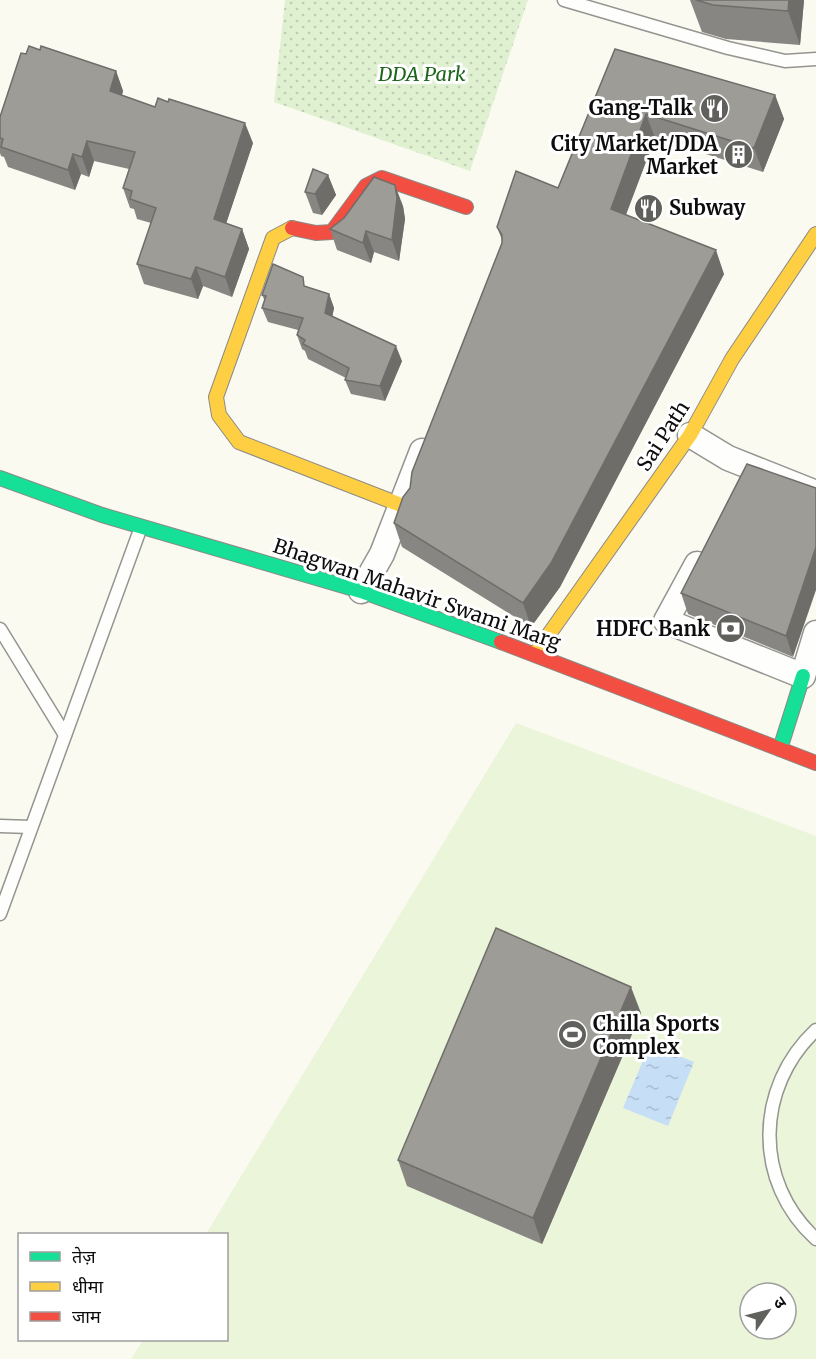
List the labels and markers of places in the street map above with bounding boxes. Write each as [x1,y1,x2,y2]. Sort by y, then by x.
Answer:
restaurant icon: Gang-Talk [698,92,730,124]
place label: Gang-Talk [589,95,693,120]
place label: City Market/DDA Market [551,131,719,179]
building icon: City Market/DDA Market [723,139,755,171]
restaurant icon: Subway [632,192,664,224]
place label: Subway [669,195,746,220]
bank icon: HDFC Bank [715,613,747,645]
place label: HDFC Bank [596,616,710,641]
place label: Chilla Sports Complex [593,1011,720,1059]
sports icon: Chilla Sports Complex [556,1019,588,1051]

